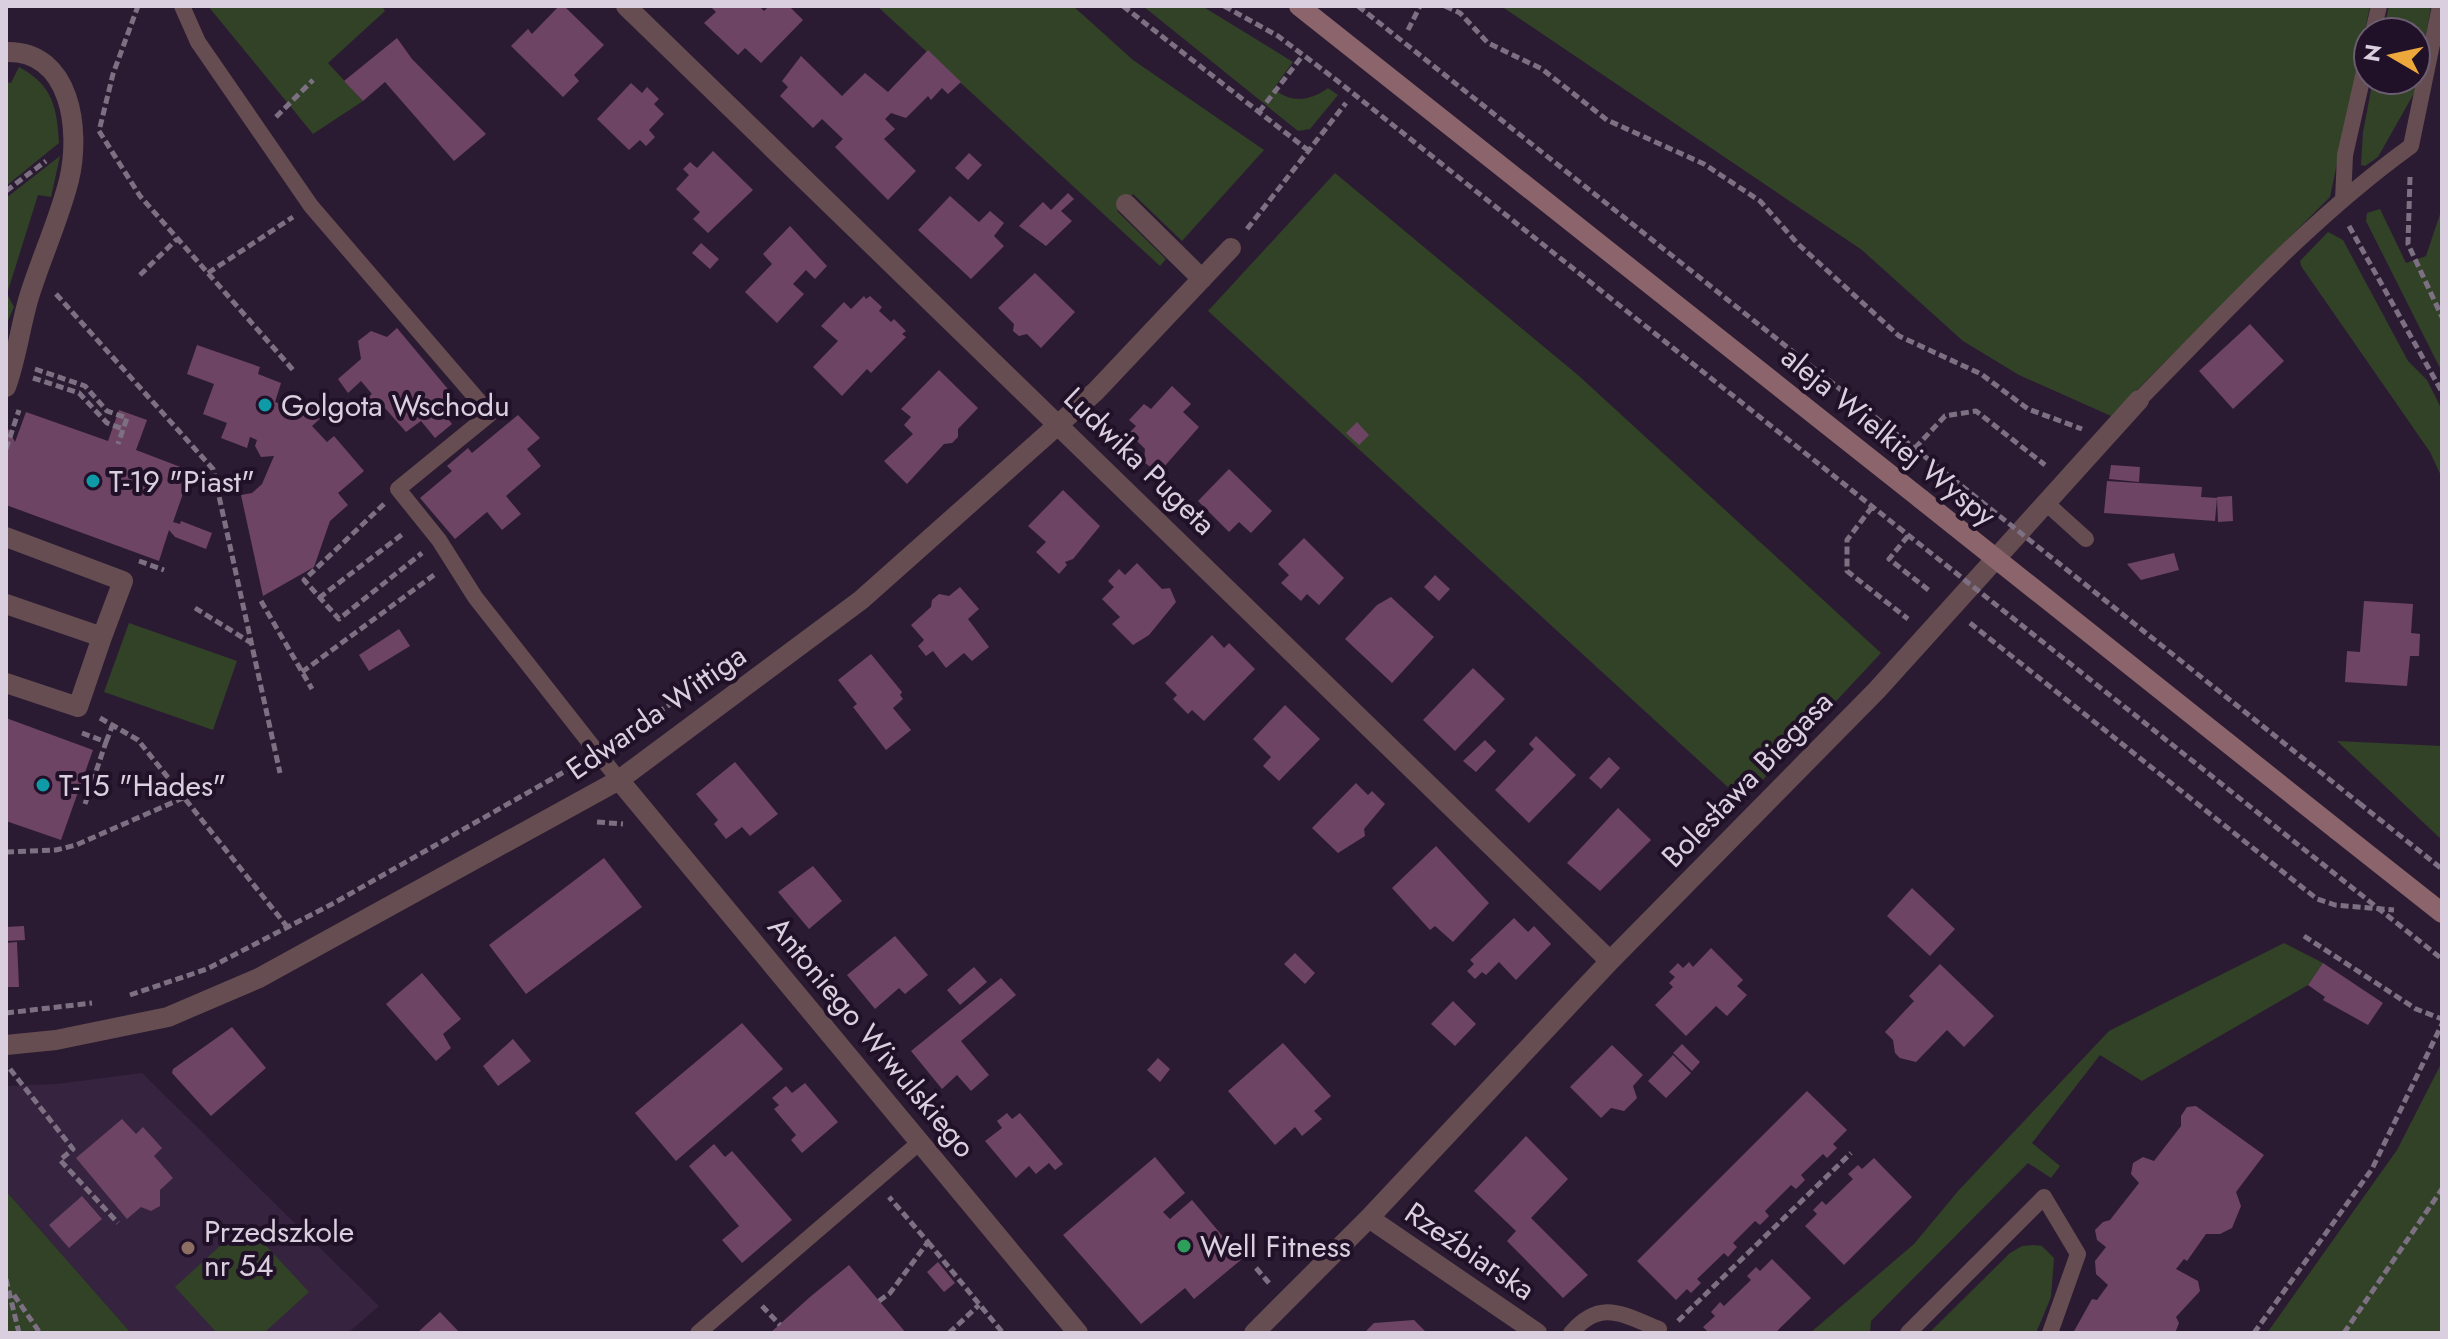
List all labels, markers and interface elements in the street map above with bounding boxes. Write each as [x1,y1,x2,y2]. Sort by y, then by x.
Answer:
north arrow [2352,16,2432,96]
text: N [2355,42,2389,64]
street label: aleja Wielkiej Wyspy [1772,336,2006,537]
street label: Ludwika Pugeta [1054,377,1226,545]
place label: Golgota Wschodu [281,384,510,427]
marker: Golgota Wschodu [256,396,274,414]
place label: T-19 "Piast" [109,460,255,503]
marker: T-19 "Piast" [84,472,102,490]
street label: Edwarda Wittiga [557,634,755,790]
street label: Bolesława Biegasa [1651,681,1843,877]
place label: T-15 "Hades" [59,764,226,807]
marker: T-15 "Hades" [34,776,52,794]
street label: Antoniego Wiwulskiego [758,907,986,1167]
street label: Rzeźbiarska [1396,1192,1544,1310]
place label: Przedszkole nr 54 [204,1210,354,1287]
place label: Well Fitness [1200,1225,1351,1268]
marker: Well Fitness [1175,1237,1193,1255]
marker: Przedszkole nr 54 [179,1239,197,1257]

